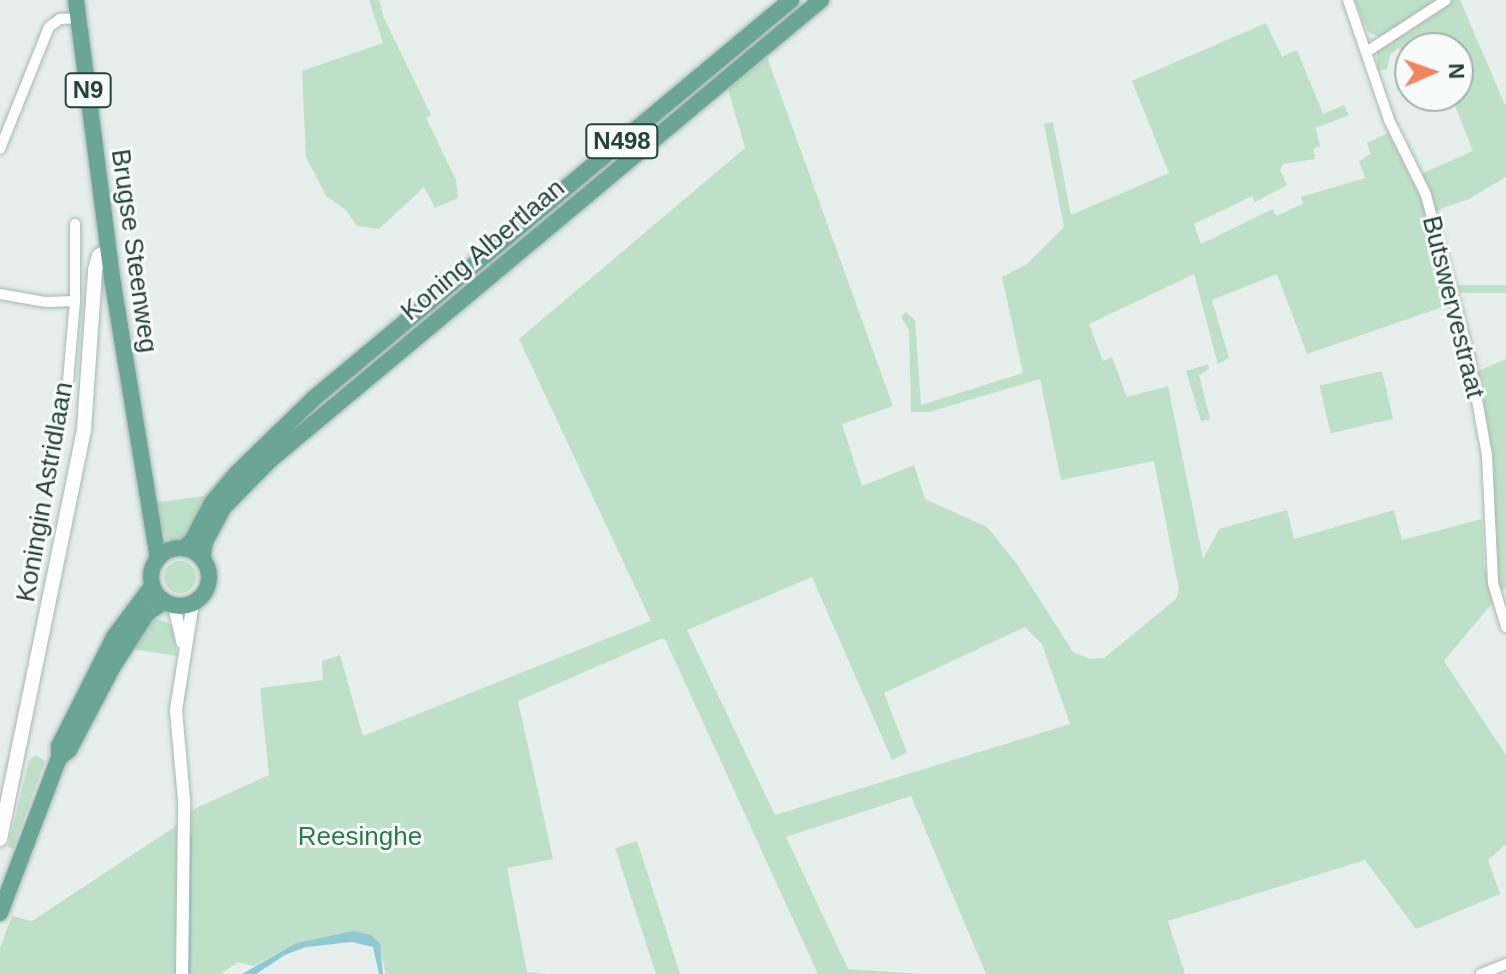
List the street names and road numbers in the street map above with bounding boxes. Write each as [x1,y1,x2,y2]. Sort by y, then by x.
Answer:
road number: N9 [64,70,112,110]
road number: N498 [584,121,660,161]
street label: Brugse Steenweg [104,147,164,355]
street label: Koning Albertlaan [394,172,572,328]
street label: Butswervestraat [1415,213,1491,401]
street label: Koningin Astridlaan [10,379,80,605]

